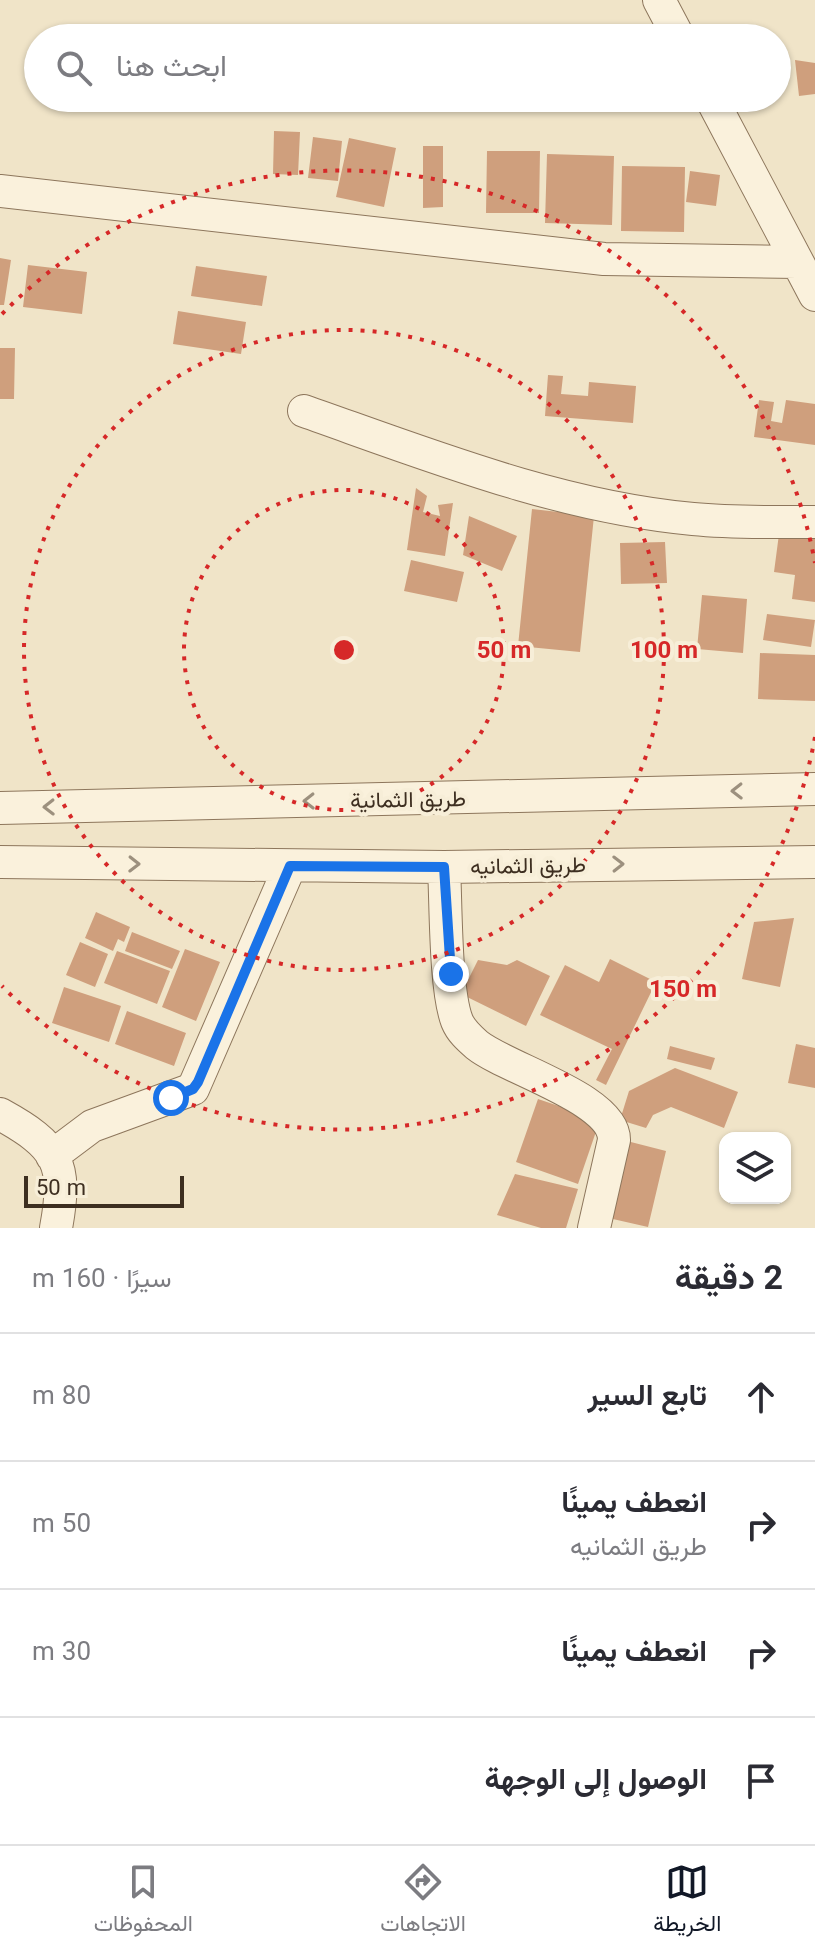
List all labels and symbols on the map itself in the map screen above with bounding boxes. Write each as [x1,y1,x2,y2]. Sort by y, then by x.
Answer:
text: 50 m [477,633,531,671]
text: 100 m [630,633,698,671]
centre of rings [330,636,358,664]
one-way arrow [730,782,743,800]
street label: طريق الثمانية [350,783,466,820]
one-way arrow [302,792,315,809]
one-way arrow [42,798,55,815]
street label: طريق الثمانيه [470,849,586,886]
one-way arrow [128,855,141,873]
one-way arrow [612,855,625,872]
route end [433,956,469,992]
text: 150 m [649,972,717,1010]
route start [153,1080,189,1116]
scale bar [24,1172,184,1208]

